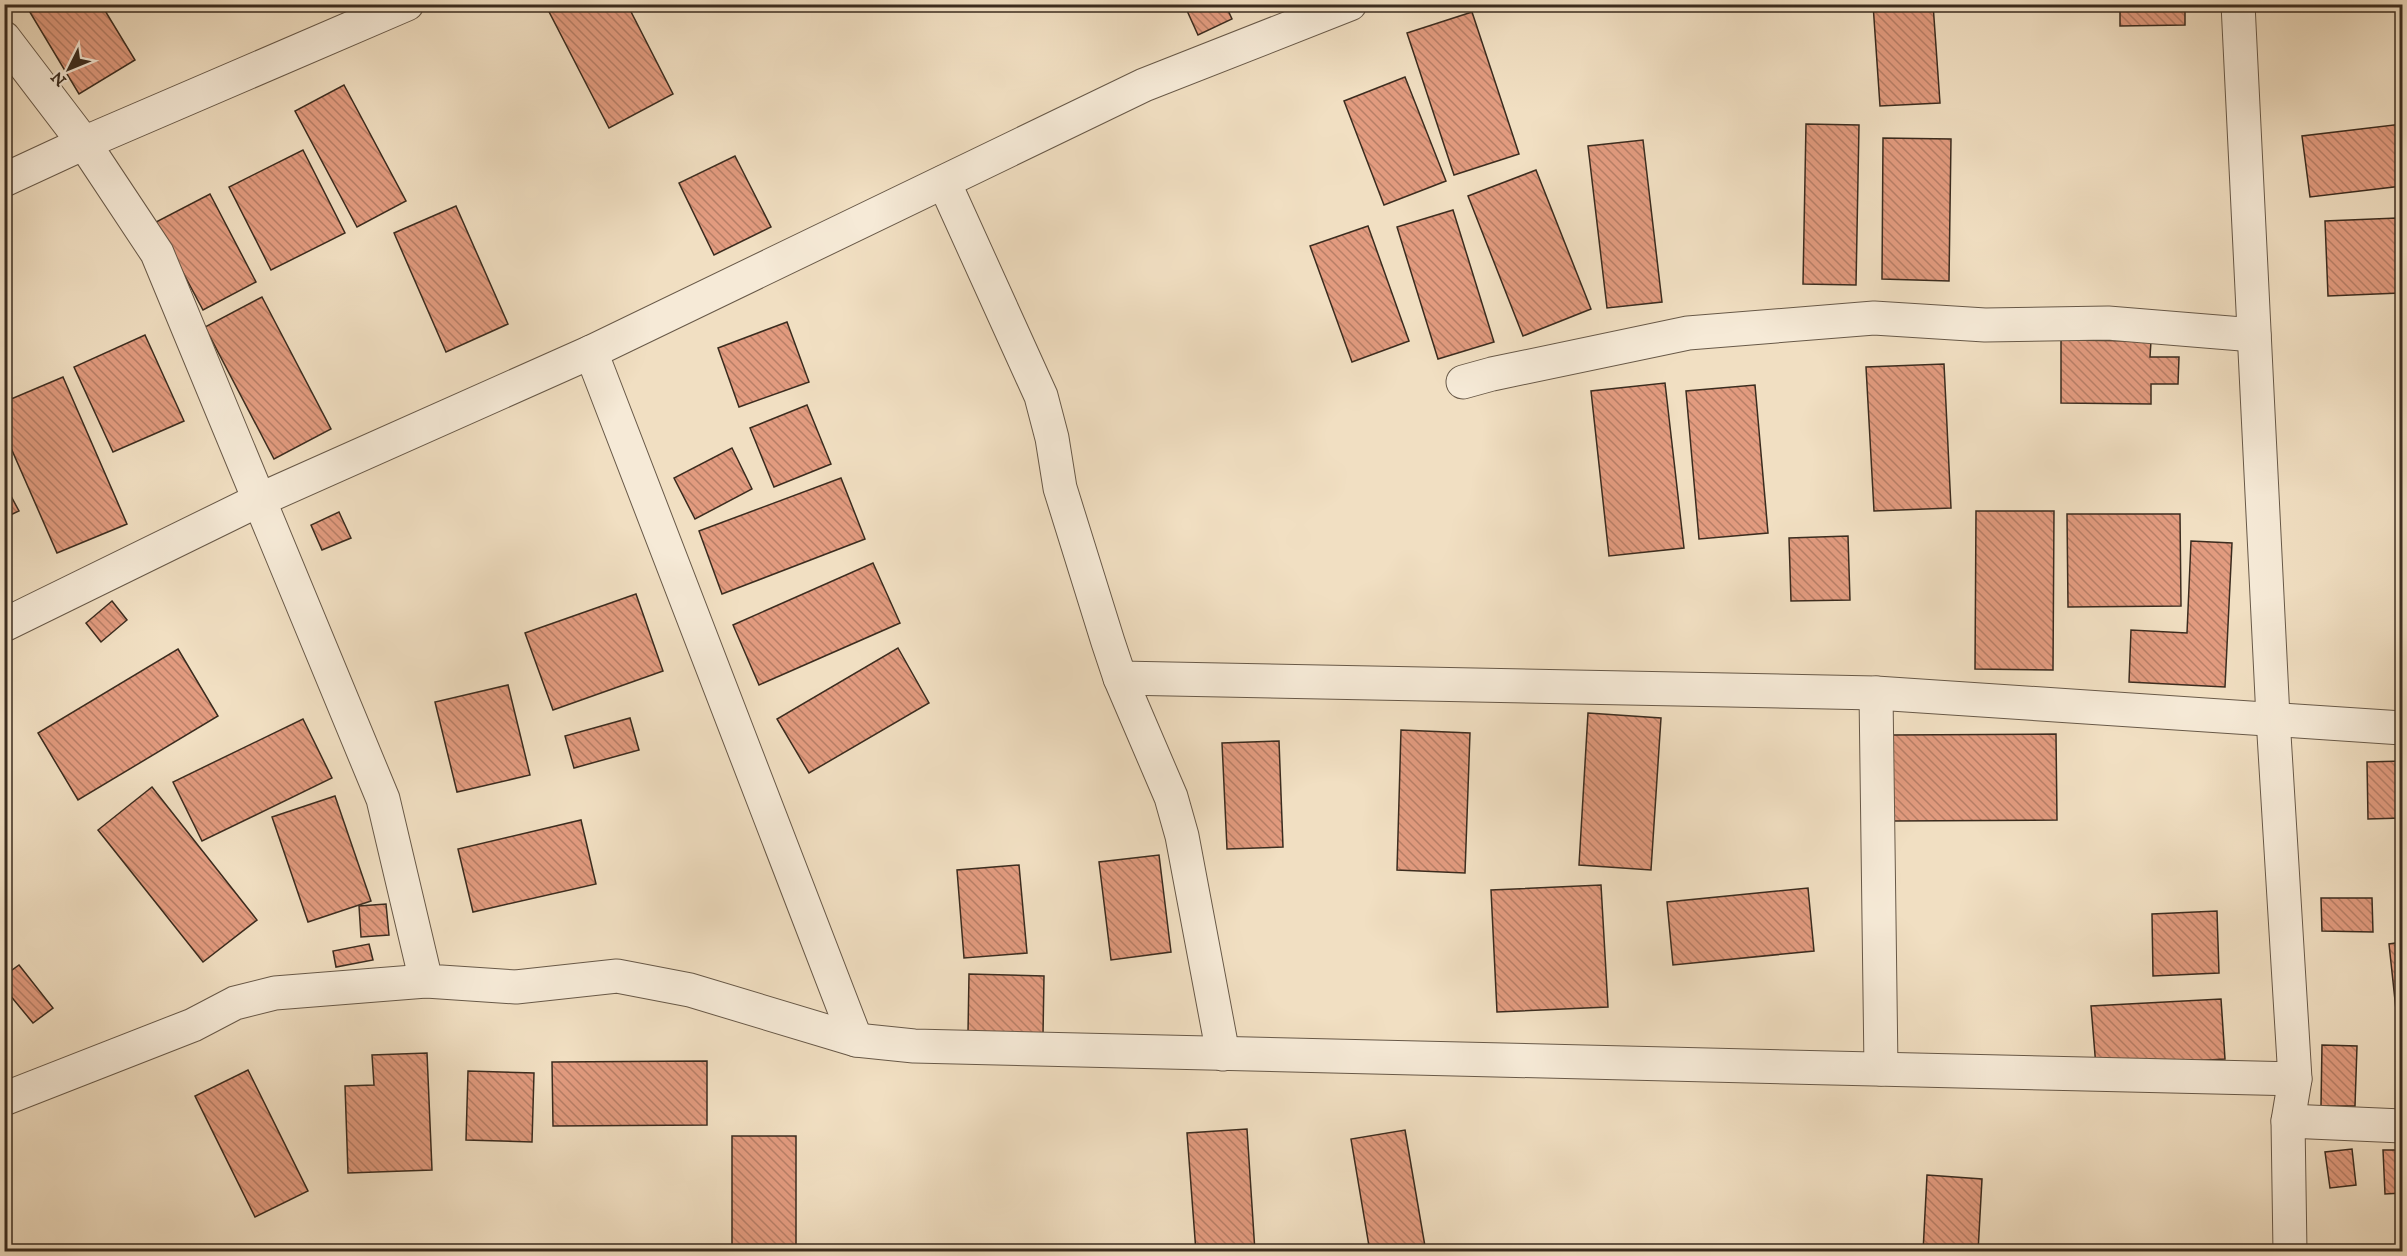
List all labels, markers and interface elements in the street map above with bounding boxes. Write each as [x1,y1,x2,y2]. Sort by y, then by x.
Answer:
north arrow [39,39,99,99]
text: N [47,67,71,90]

